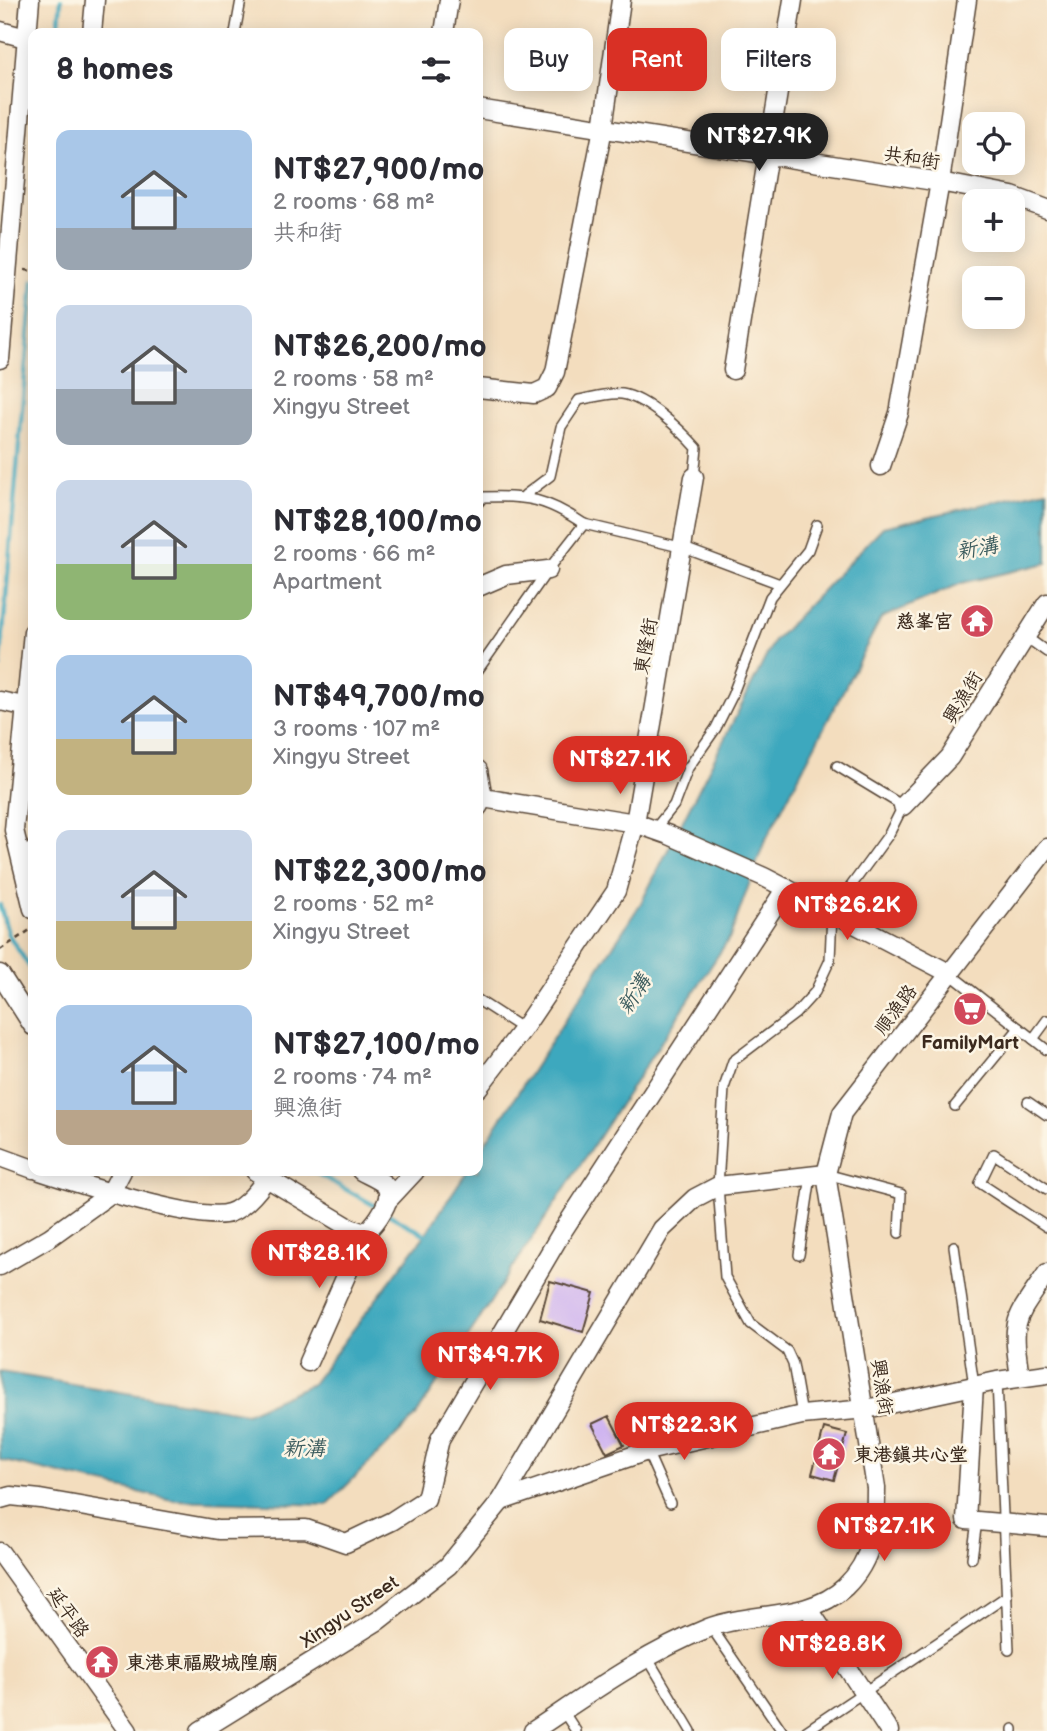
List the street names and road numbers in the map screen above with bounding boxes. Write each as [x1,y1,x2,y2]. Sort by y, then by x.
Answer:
street label: 共和街 [882,143,942,174]
street label: 東隆街 [630,616,663,676]
street label: 興漁街 [939,667,988,728]
street label: 順漁路 [870,980,923,1040]
street label: 興漁街 [866,1357,897,1417]
street label: Xingyu Street [296,1571,403,1654]
street label: 延平路 [42,1583,94,1643]

